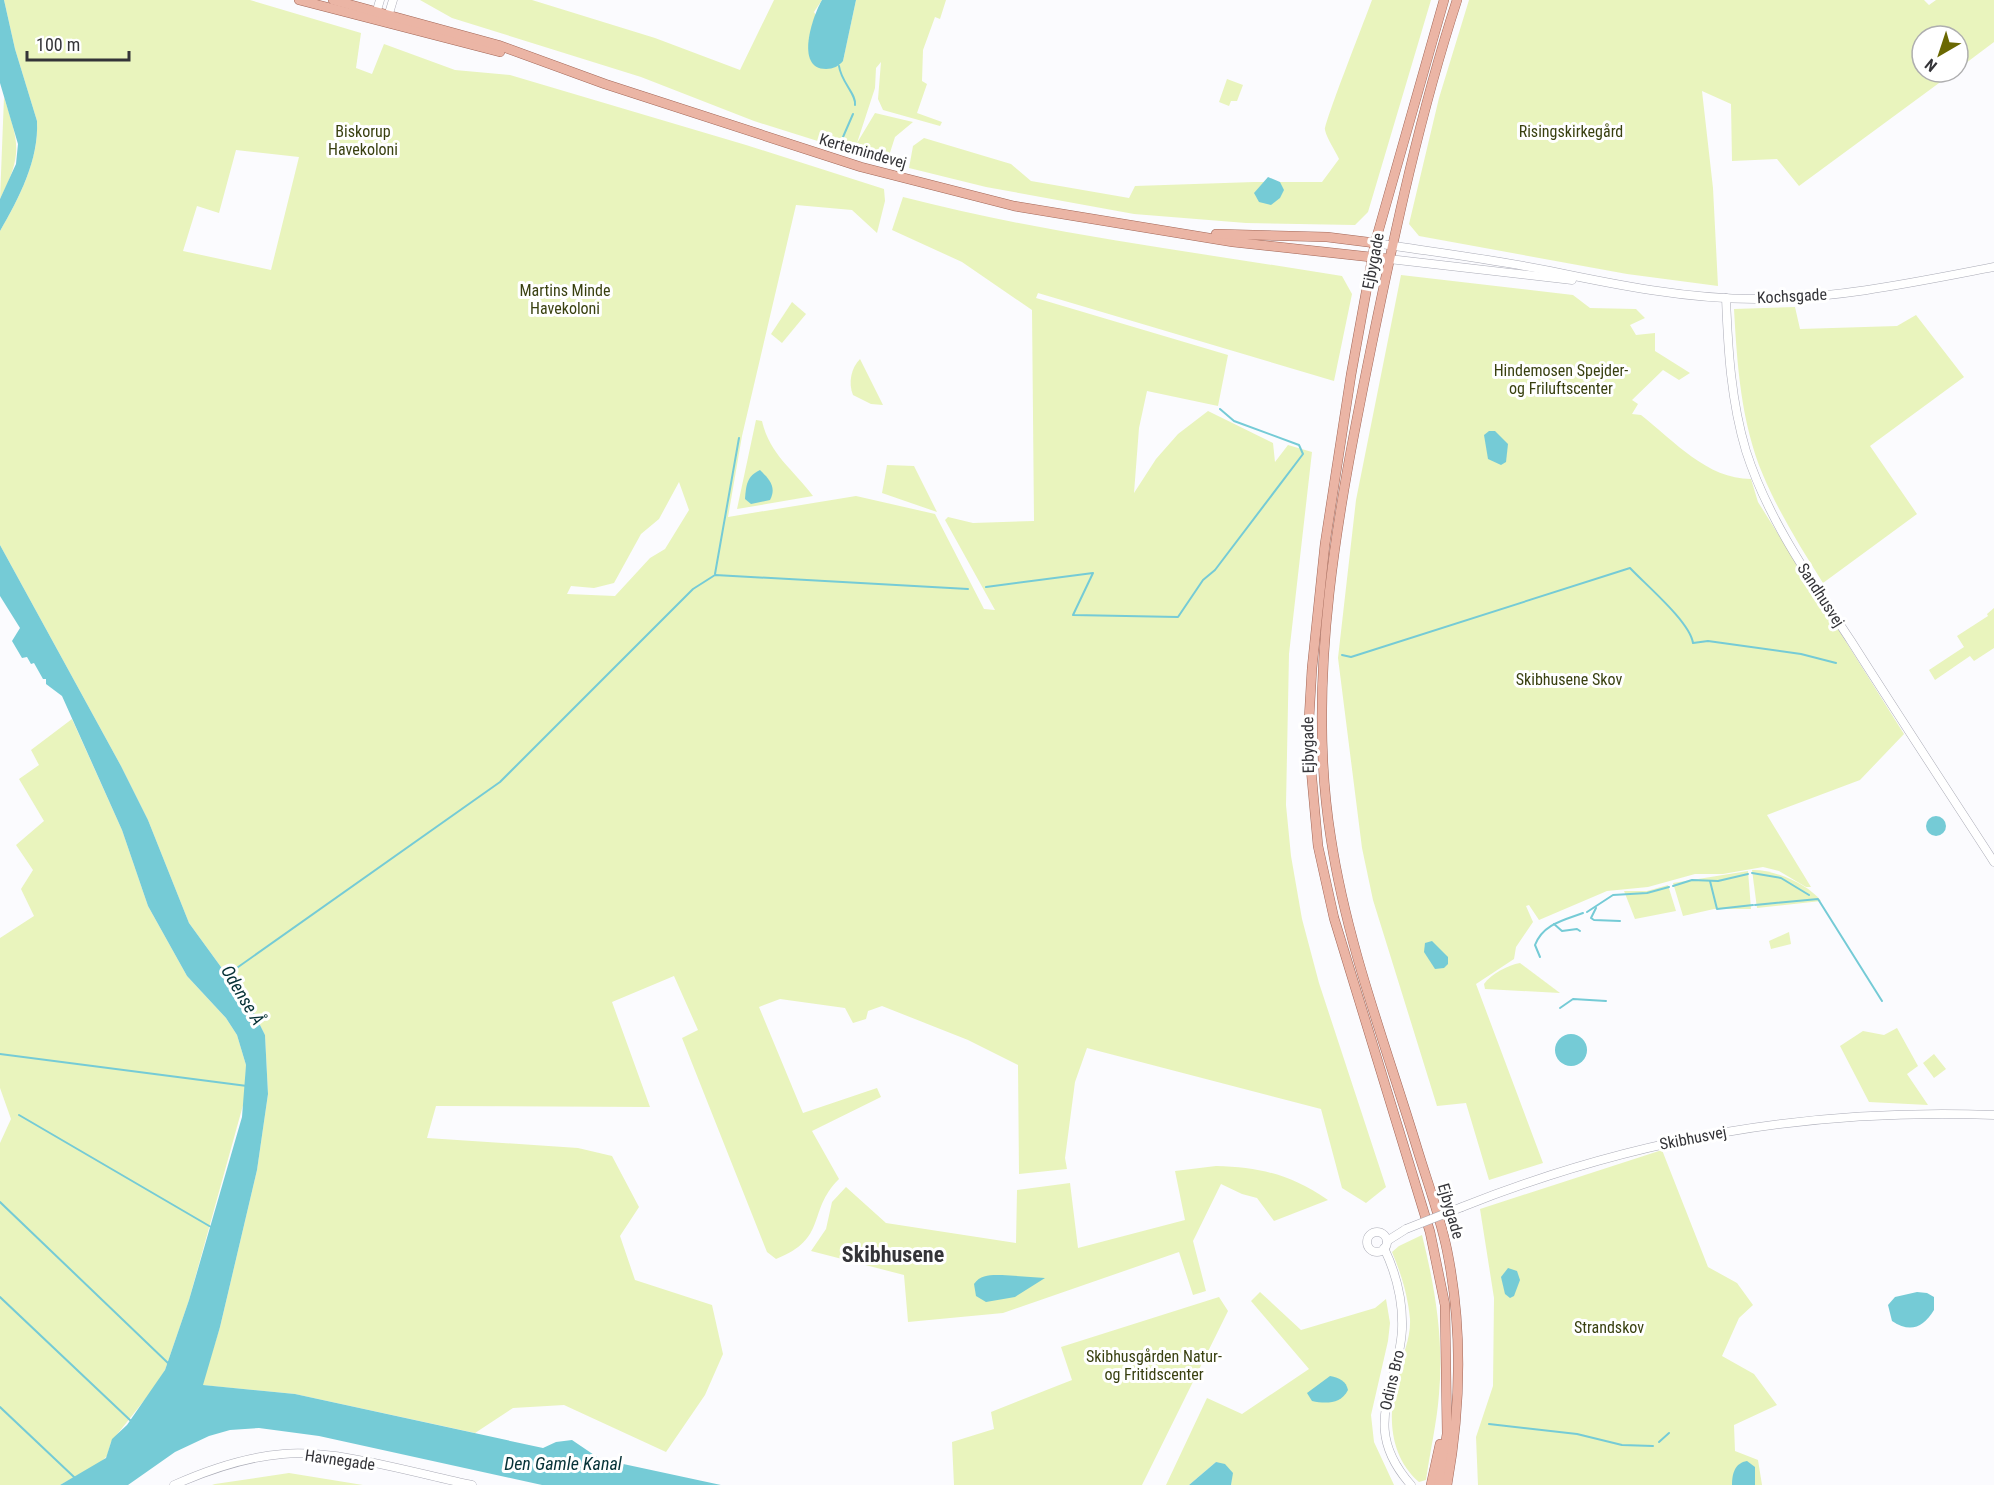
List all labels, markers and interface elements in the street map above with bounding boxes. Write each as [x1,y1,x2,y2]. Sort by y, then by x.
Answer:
scale bar [27,24,129,62]
north arrow [1910,24,1970,84]
text: 100 m [36,34,80,55]
text: N [1921,55,1941,76]
park label: Biskorup Havekoloni [328,122,398,159]
park label: Risingskirkegård [1519,122,1623,141]
street label: Kertemindevej [817,129,909,173]
street label: Ejbygade [1358,231,1388,291]
park label: Martins Minde Havekoloni [519,281,611,318]
street label: Kochsgade [1757,285,1827,307]
park label: Hindemosen Spejder- og Friluftscenter [1494,361,1628,398]
street label: Sandhusvej [1793,560,1849,630]
park label: Skibhusene Skov [1516,670,1622,689]
street label: Ejbygade [1298,716,1318,774]
water label: Odense Å [217,961,270,1029]
street label: Skibhusvej [1658,1122,1728,1154]
street label: Ejbygade [1434,1181,1468,1241]
district label: Skibhusene [842,1242,944,1267]
park label: Strandskov [1574,1318,1644,1337]
park label: Skibhusgården Natur- og Fritidscenter [1086,1347,1222,1384]
street label: Odins Bro [1376,1348,1408,1412]
street label: Havnegade [304,1446,376,1474]
water label: Den Gamle Kanal [504,1453,623,1474]

